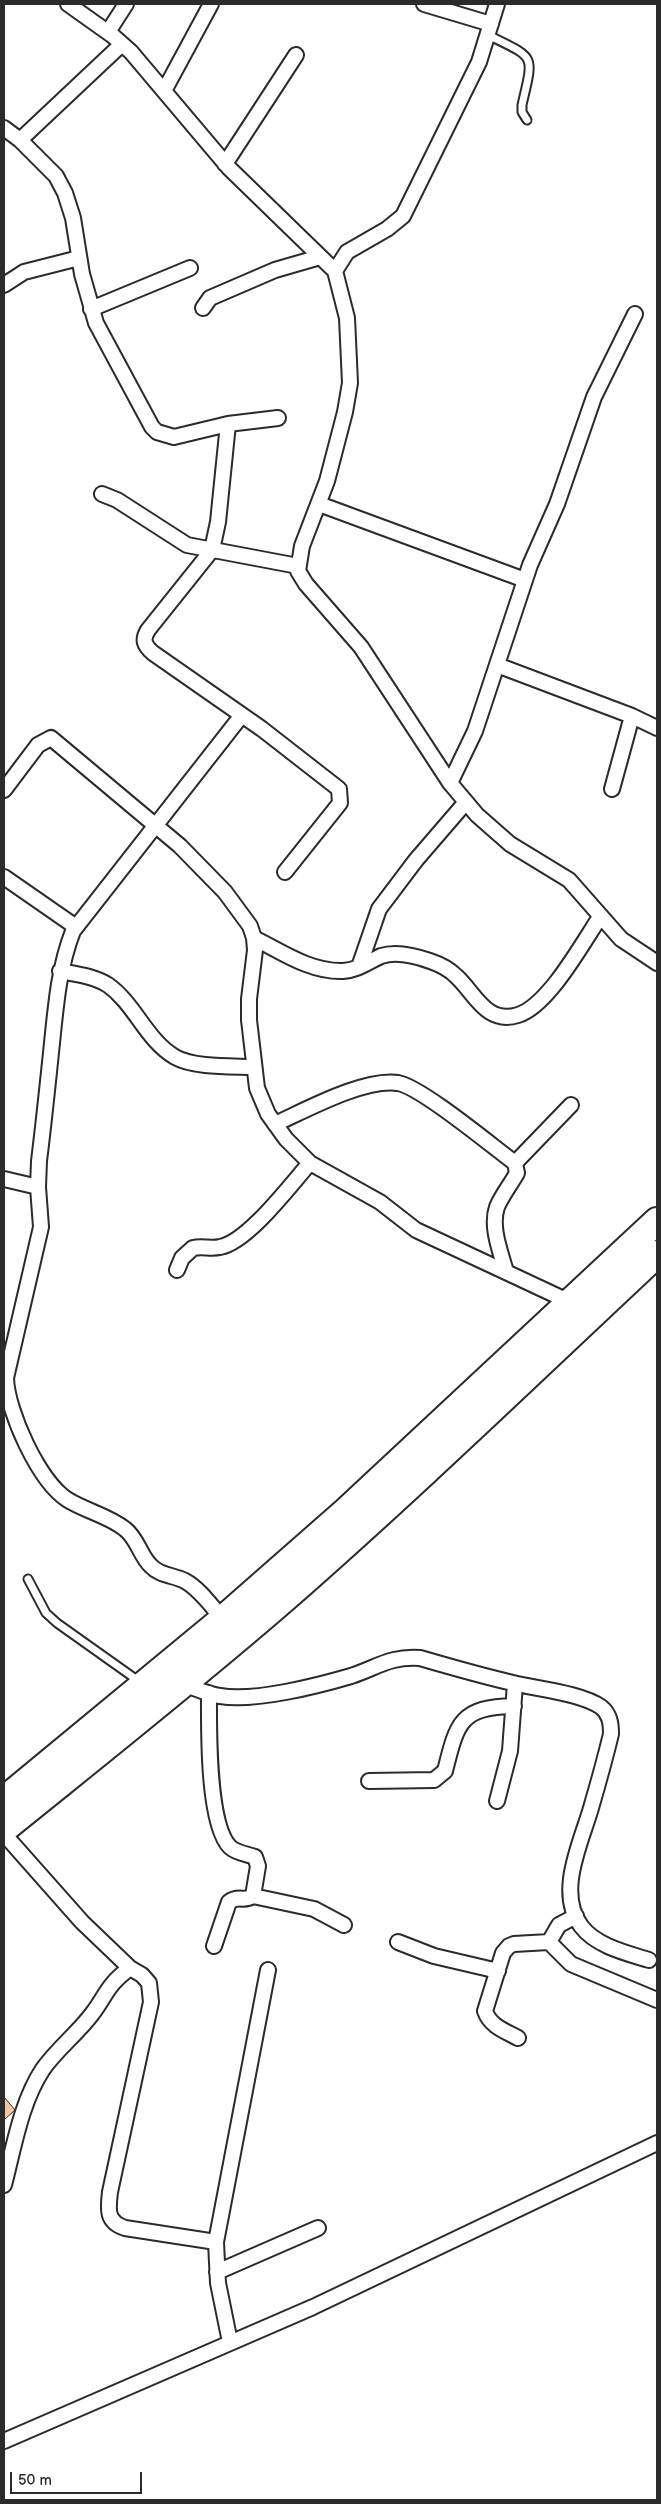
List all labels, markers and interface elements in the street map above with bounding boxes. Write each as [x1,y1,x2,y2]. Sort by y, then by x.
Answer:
scale bar [12,2462,145,2494]
text: 50 m [18,2471,52,2490]

